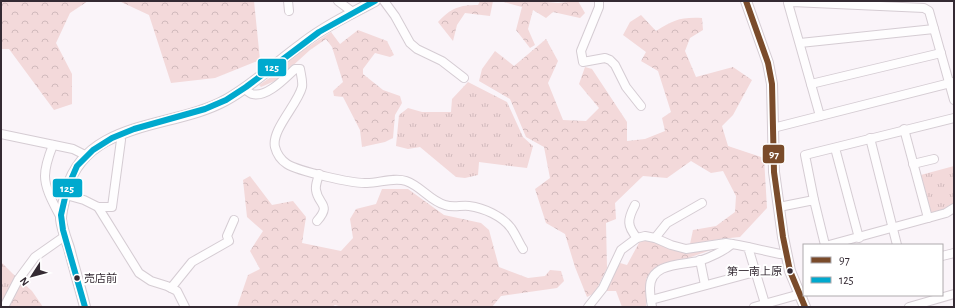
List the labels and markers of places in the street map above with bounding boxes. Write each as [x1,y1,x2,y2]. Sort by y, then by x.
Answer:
place label: 第一南上原 [727,265,782,277]
marker: 第一南上原 [785,266,795,276]
place label: 売店前 [84,272,117,284]
marker: 売店前 [72,273,82,283]

